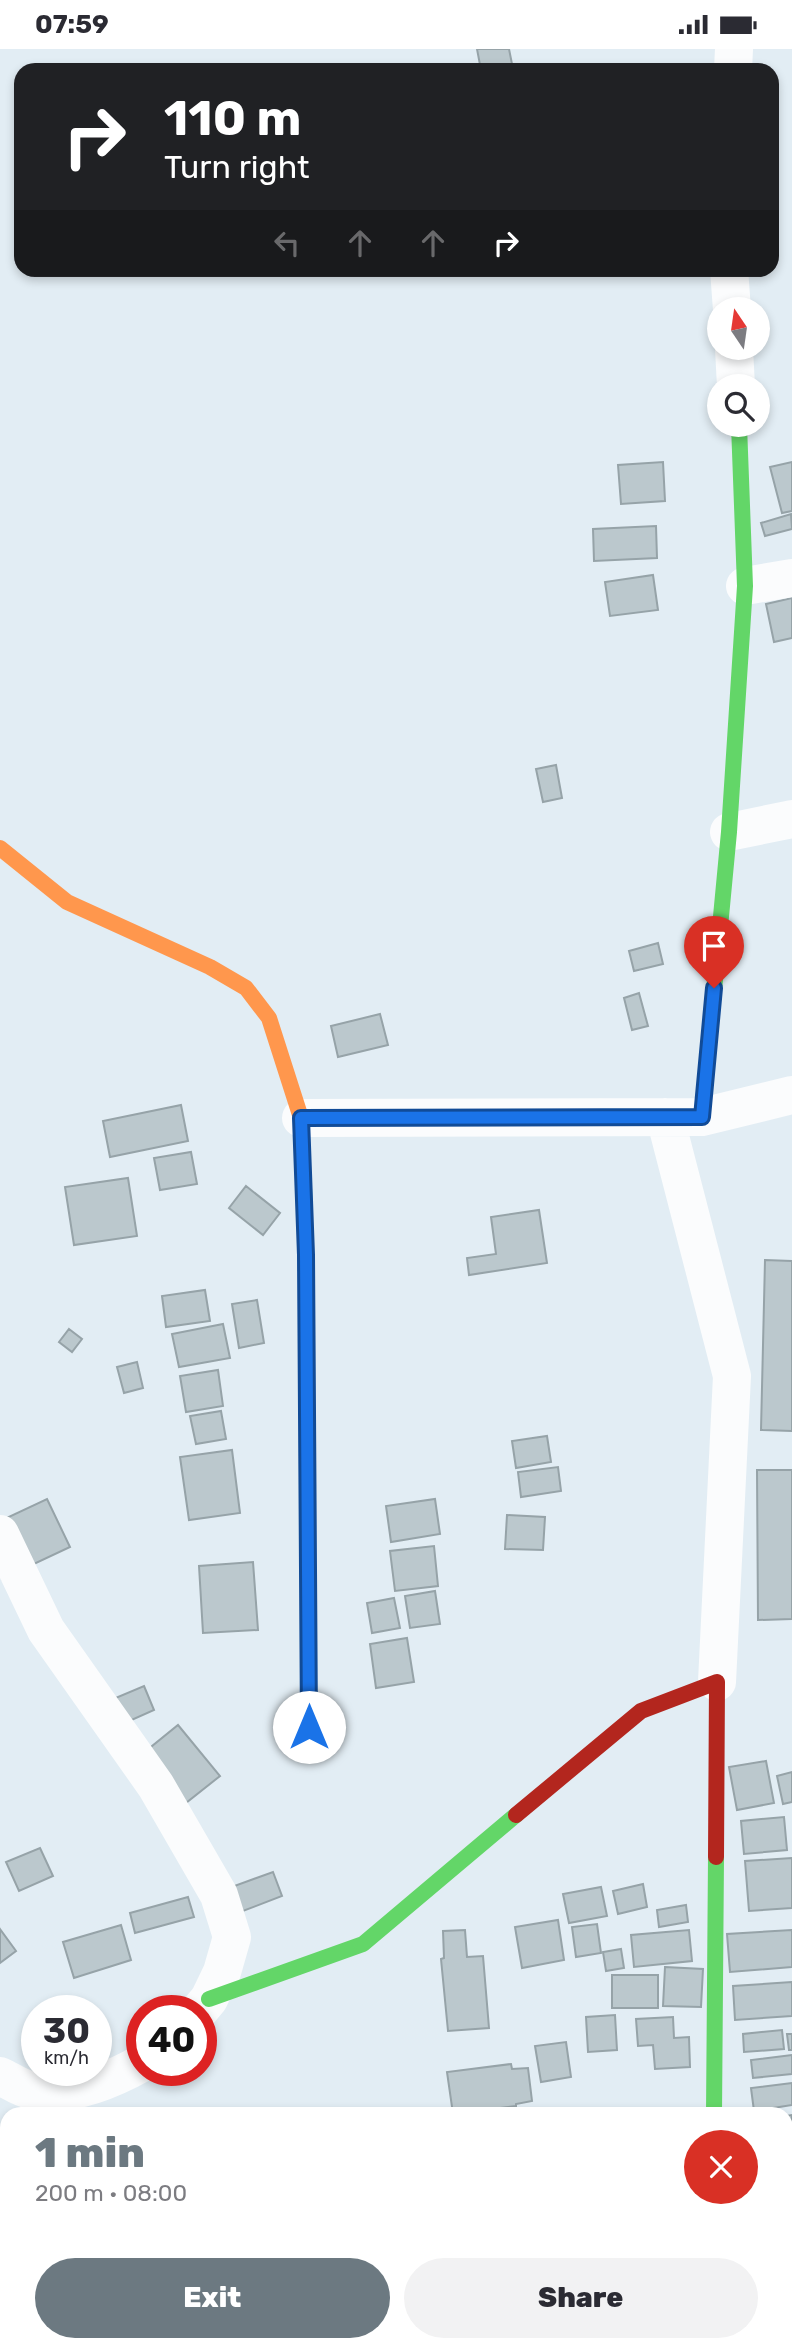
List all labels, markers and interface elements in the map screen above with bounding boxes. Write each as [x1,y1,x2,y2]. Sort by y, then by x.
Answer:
text: 07:59 [35,9,109,40]
text: 110 m [164,89,301,147]
icon: right [49,91,140,182]
text: Turn right [164,148,309,186]
icon: left [268,224,306,262]
icon: ahead [341,224,379,262]
icon: ahead [414,224,452,262]
icon: right [487,224,525,262]
north arrow [707,297,770,361]
map controls [707,297,770,437]
button: search [707,374,770,437]
pin [684,916,744,988]
icon: arrive [695,927,733,965]
position arrow [272,1690,346,1764]
speed limit sign: 40 [126,1995,217,2086]
text: 30 [43,2010,90,2052]
text: km/h [44,2047,89,2069]
text: 1 min [35,2128,145,2178]
button: close [684,2130,758,2204]
text: 200 m · 08:00 [35,2179,187,2207]
button: Exit [35,2258,390,2338]
button: Share [404,2258,758,2338]

